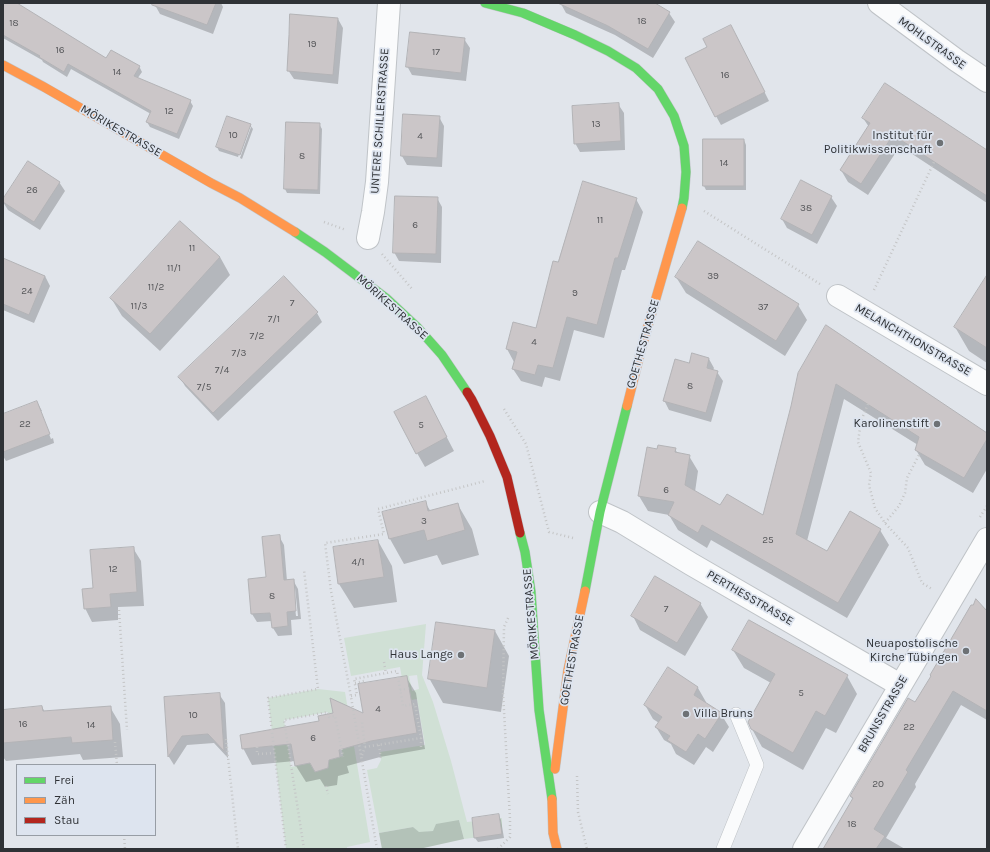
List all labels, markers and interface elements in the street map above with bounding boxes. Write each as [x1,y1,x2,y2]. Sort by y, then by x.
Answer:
street label: MOHLSTRASSE [895,14,969,72]
house number: 18 [637,15,647,27]
house number: 18 [9,17,19,29]
house number: 19 [307,38,317,50]
house number: 16 [55,44,65,56]
house number: 17 [432,46,440,58]
street label: UNTERE SCHILLERSTRASSE [368,48,392,194]
house number: 14 [113,66,121,78]
house number: 16 [720,69,730,81]
street label: MÖRIKESTRASSE [78,102,164,160]
house number: 12 [164,105,174,117]
house number: 13 [591,118,601,130]
house number: 10 [228,129,238,141]
place label: Institut für Politikwissenschaft [824,129,932,157]
house number: 4 [417,130,423,142]
marker: Institut für Politikwissenschaft [935,138,945,148]
house number: 8 [299,150,305,162]
house number: 14 [720,157,728,169]
house number: 26 [26,184,38,196]
house number: 38 [800,202,812,214]
house number: 11 [597,214,603,226]
house number: 6 [412,219,418,231]
house number: 11 [189,242,195,254]
house number: 11/1 [167,262,181,274]
house number: 39 [707,270,719,282]
street label: MÖRIKESTRASSE [353,271,431,343]
house number: 11/2 [148,281,164,293]
house number: 24 [21,285,33,297]
house number: 9 [572,287,578,299]
house number: 7 [290,297,294,309]
street label: GOETHESTRASSE [623,298,663,390]
house number: 11/3 [131,300,147,312]
house number: 37 [758,301,768,313]
street label: MELANCHTHONSTRASSE [852,301,974,379]
house number: 7/1 [268,313,280,325]
house number: 7/2 [250,330,264,342]
house number: 4 [531,336,537,348]
house number: 7/3 [232,347,246,359]
house number: 7/4 [215,364,229,376]
house number: 8 [687,380,693,392]
house number: 7/5 [197,381,211,393]
place label: Karolinenstift [854,417,929,431]
house number: 22 [19,418,31,430]
house number: 5 [418,419,424,431]
marker: Karolinenstift [932,419,942,429]
house number: 6 [663,484,669,496]
house number: 3 [421,515,427,527]
house number: 25 [762,534,774,546]
house number: 4/1 [351,556,365,568]
house number: 12 [108,563,118,575]
street label: PERTHESSTRASSE [704,567,796,629]
street label: MÖRIKESTRASSE [520,568,542,660]
house number: 8 [269,590,275,602]
house number: 7 [664,603,668,615]
street label: GOETHESTRASSE [557,614,587,706]
place label: Neuapostolische Kirche Tübingen [866,637,958,665]
marker: Neuapostolische Kirche Tübingen [961,646,971,656]
place label: Haus Lange [390,648,453,662]
marker: Haus Lange [456,650,466,660]
street label: BRUNSSTRASSE [855,673,911,755]
house number: 5 [798,687,804,699]
house number: 4 [375,703,381,715]
place label: Villa Bruns [694,707,753,721]
house number: 10 [188,709,198,721]
marker: Villa Bruns [681,709,691,719]
house number: 16 [18,718,28,730]
house number: 14 [87,719,95,731]
house number: 22 [903,721,915,733]
house number: 6 [310,732,316,744]
legend [16,764,156,836]
text: Frei [54,773,74,787]
house number: 20 [872,778,884,790]
text: Zäh [54,793,75,807]
text: Stau [54,813,80,827]
house number: 18 [847,818,857,830]

